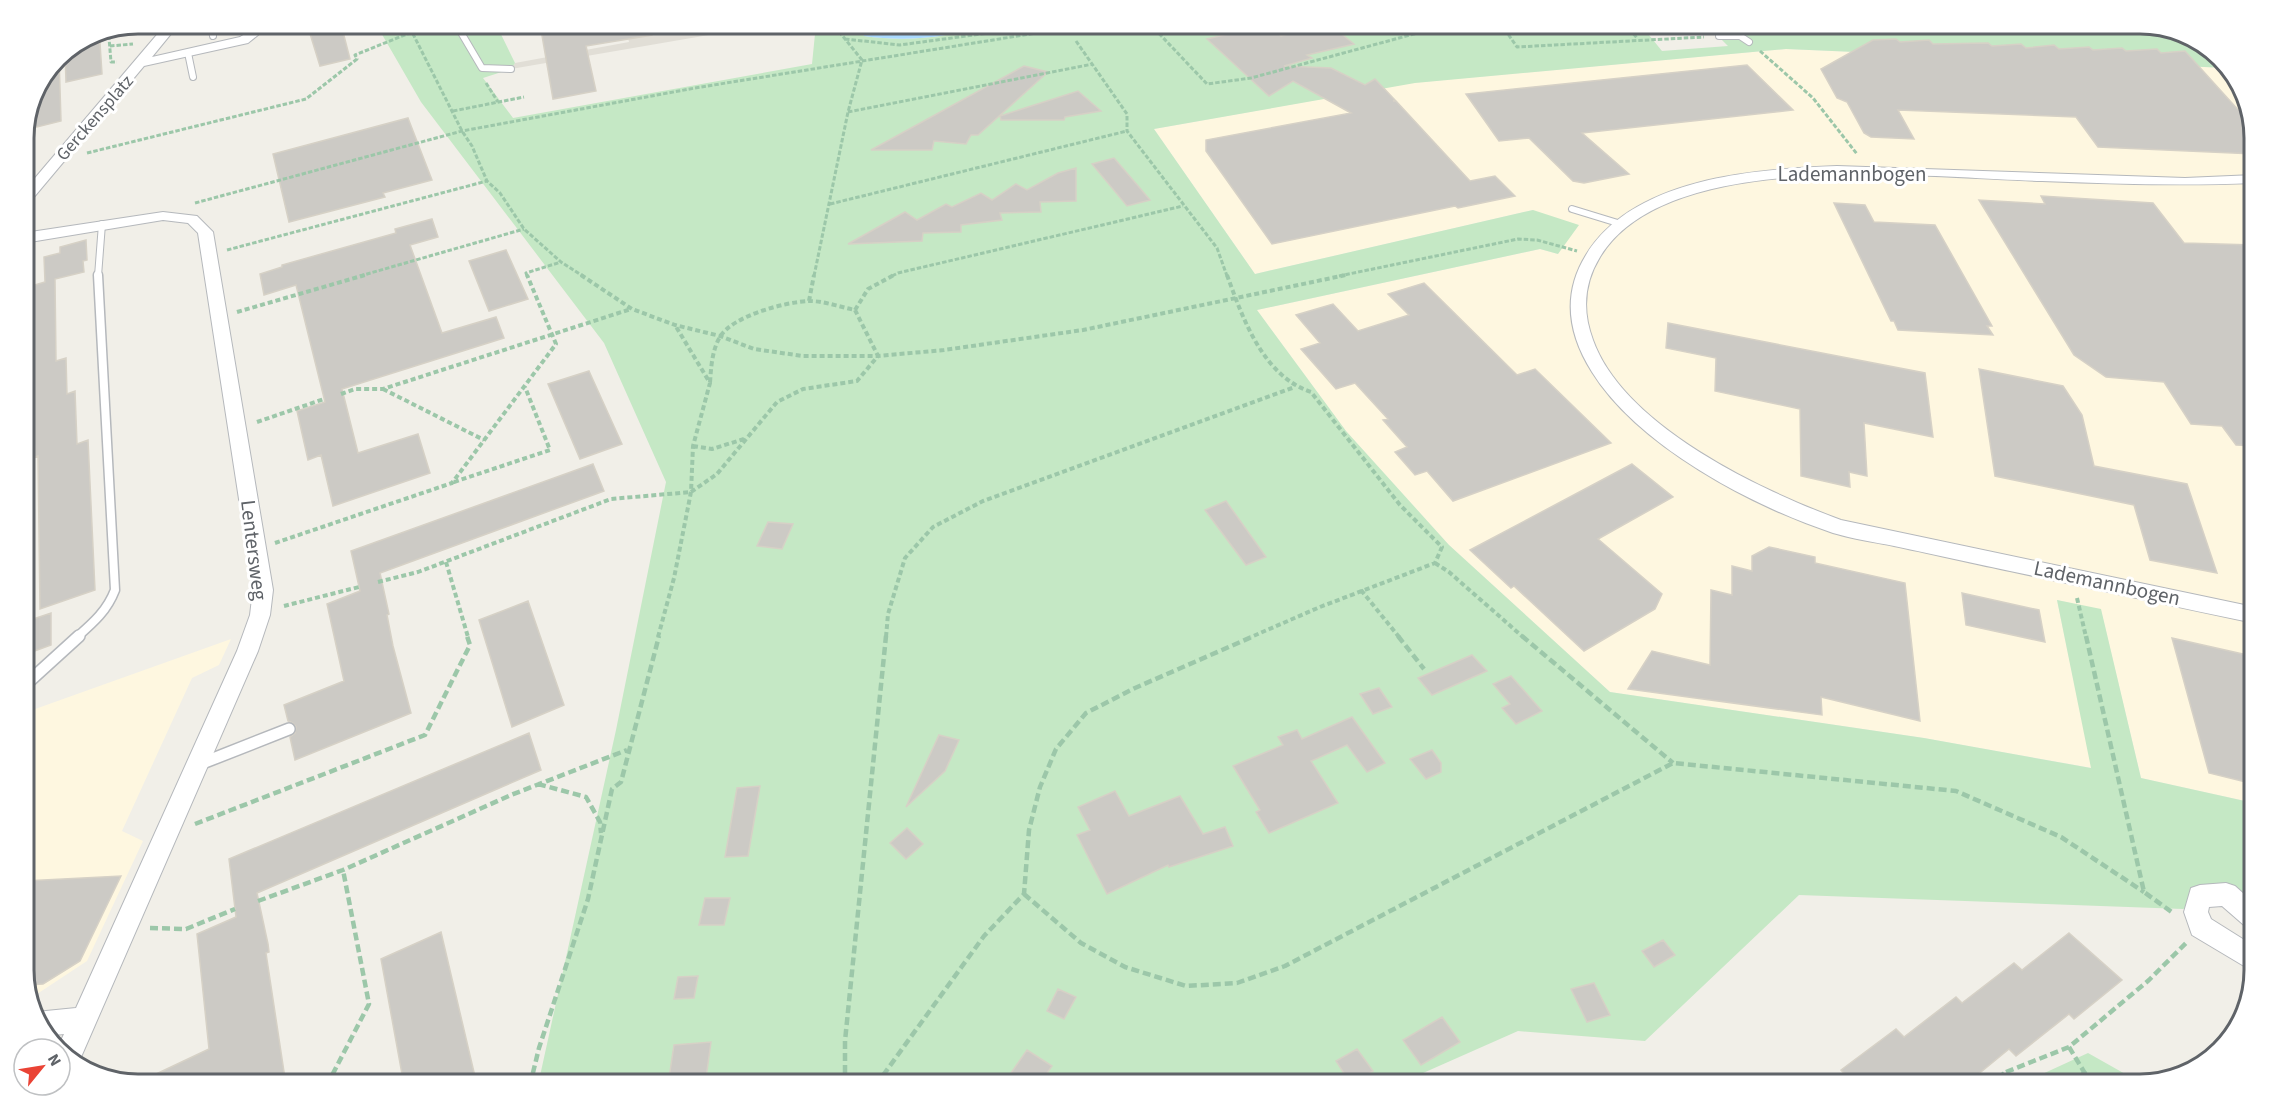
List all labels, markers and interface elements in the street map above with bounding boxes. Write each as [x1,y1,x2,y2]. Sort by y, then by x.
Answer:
street label: Gerckensplatz [51,69,140,166]
street label: Lademannbogen [1777,159,1927,189]
street label: Lentersweg [233,498,275,602]
street label: Lademannbogen [2031,553,2183,613]
north arrow [12,1037,72,1097]
text: N [42,1050,66,1070]

